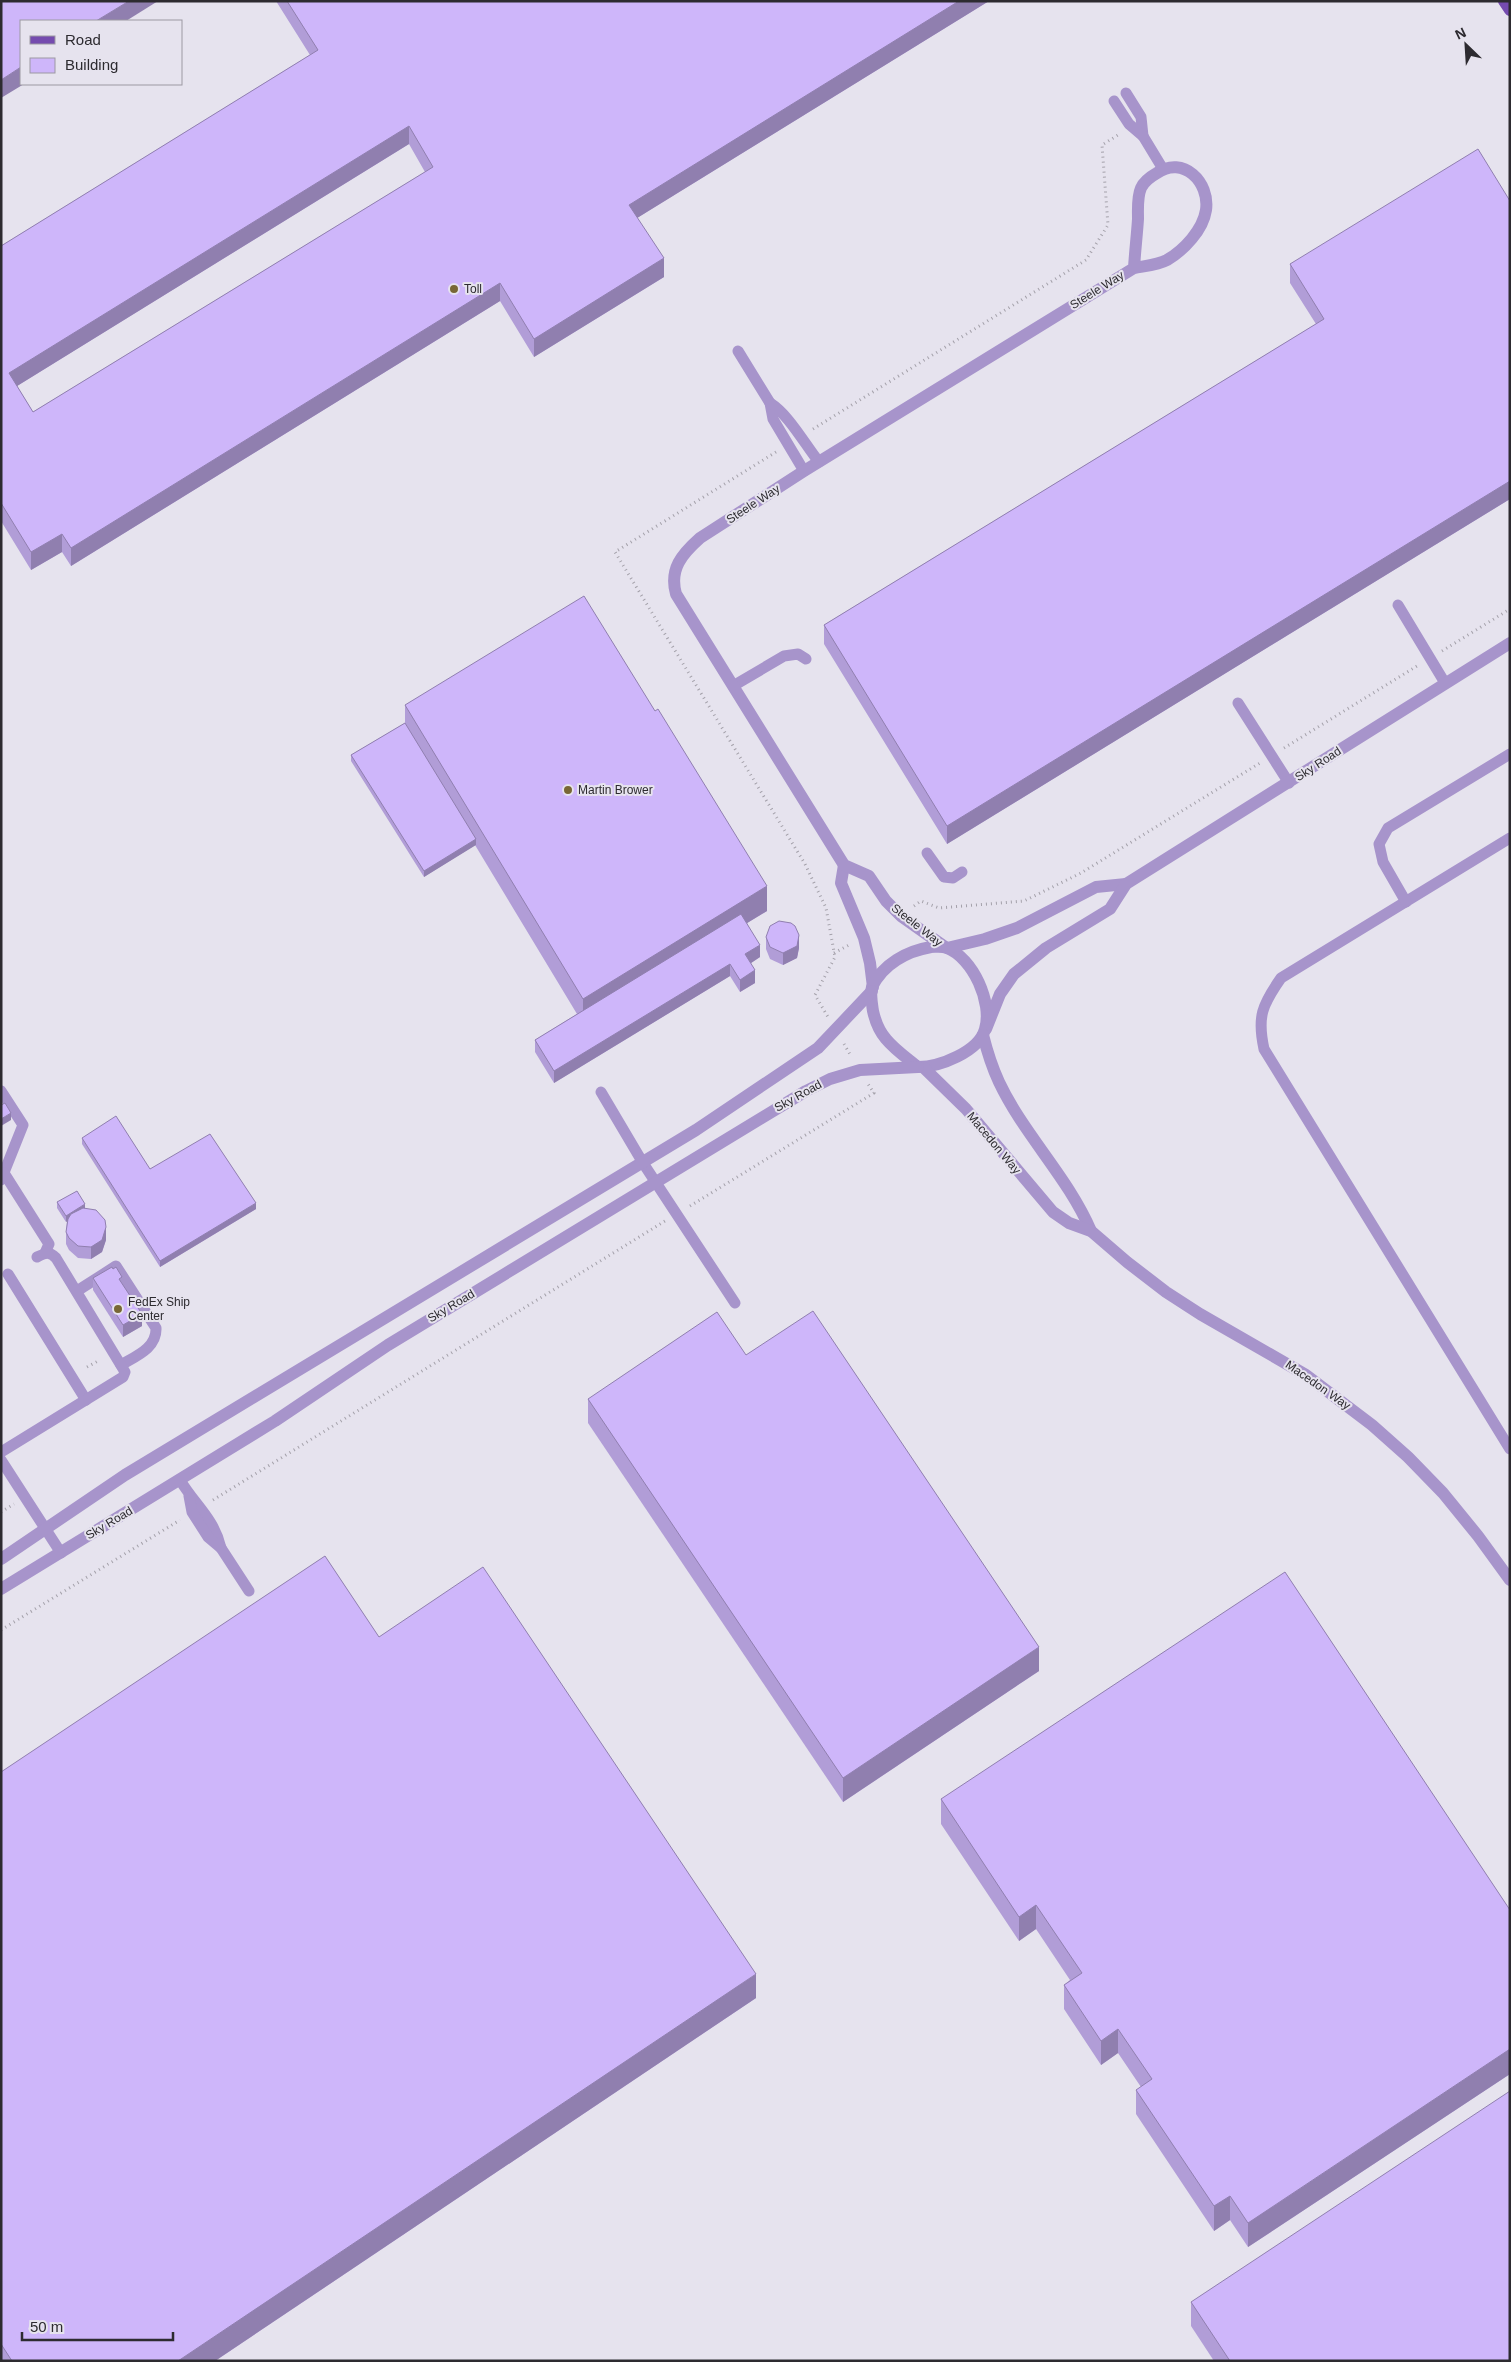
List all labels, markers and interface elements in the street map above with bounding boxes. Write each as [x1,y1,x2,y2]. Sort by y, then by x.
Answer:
legend [20,20,182,85]
north arrow [1441,20,1491,70]
text: N [1453,24,1468,43]
text: Road [65,31,101,48]
text: Building [65,56,118,73]
street label: Steele Way [1067,268,1127,312]
place label: Toll [464,282,482,296]
marker: Toll [448,283,460,295]
street label: Steele Way [724,482,782,526]
street label: Sky Road [1292,744,1344,784]
place label: Martin Brower [578,783,653,797]
marker: Martin Brower [562,784,574,796]
street label: Steele Way [889,901,945,949]
street label: Sky Road [772,1077,824,1115]
street label: Macedon Way [964,1109,1024,1177]
street label: Sky Road [425,1287,477,1325]
place label: FedEx Ship Center [128,1295,190,1323]
marker: FedEx Ship Center [112,1303,124,1315]
street label: Macedon Way [1283,1357,1353,1413]
street label: Sky Road [83,1504,135,1542]
scale bar [22,2310,174,2342]
text: 50 m [30,2318,63,2335]

